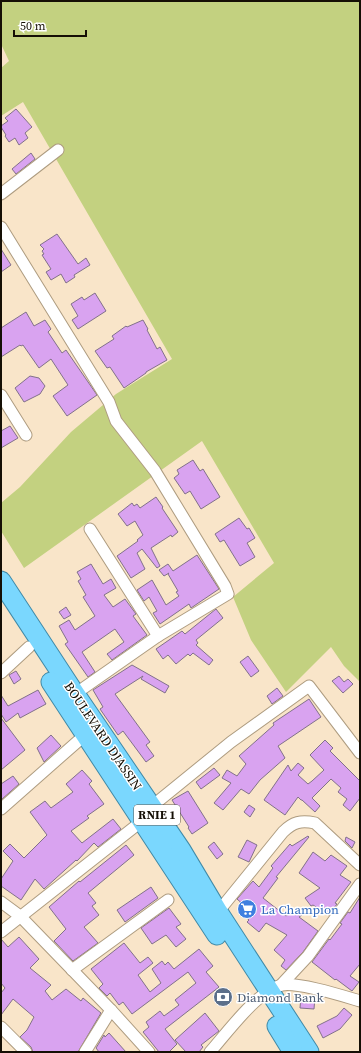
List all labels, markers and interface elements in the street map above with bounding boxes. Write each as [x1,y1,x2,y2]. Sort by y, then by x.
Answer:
scale bar [14,12,86,38]
text: 50 m [20,18,46,34]
street label: BOULEVARD DJASSIN [60,679,146,794]
road number: RNIE 1 [134,805,180,825]
supermarket icon: La Champion [236,898,258,920]
place label: La Champion [261,901,339,918]
bank icon: Diamond Bank [212,986,234,1008]
place label: Diamond Bank [237,989,324,1006]

